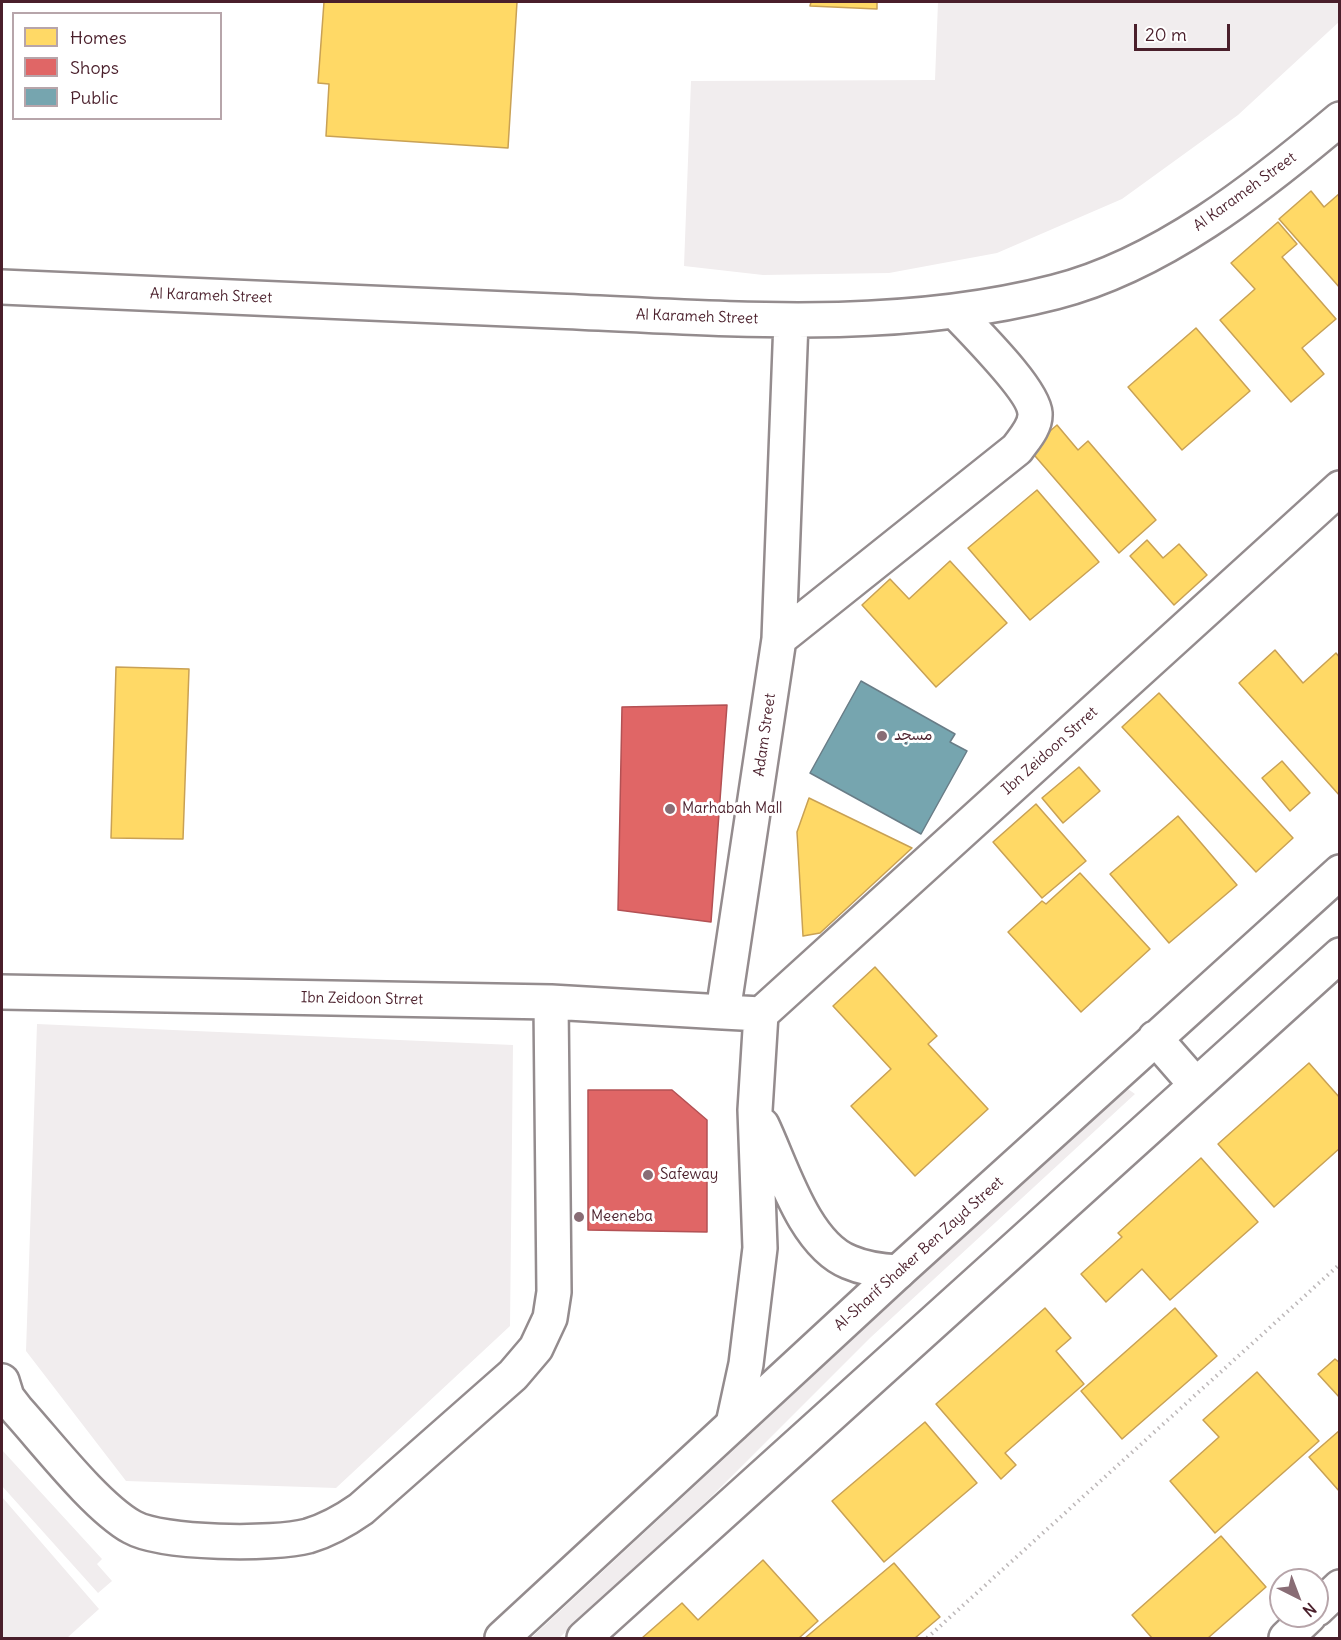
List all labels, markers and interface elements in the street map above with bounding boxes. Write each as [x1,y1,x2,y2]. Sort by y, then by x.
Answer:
legend [12,12,222,120]
scale bar [1137,12,1233,50]
text: 20 m [1145,23,1187,46]
text: Homes [70,26,127,49]
text: Shops [70,56,119,79]
text: Public [70,86,119,109]
street label: Al Karameh Street [1190,149,1300,235]
street label: Al Karameh Street [150,285,272,307]
street label: Al Karameh Street [636,306,758,328]
street label: Adam Street [750,692,780,778]
street label: Ibn Zeidoon Strret [998,703,1102,799]
place label: مسجد [894,727,933,745]
marker: مسجد [875,729,889,743]
place label: Marhabah Mall [682,800,782,818]
marker: Marhabah Mall [663,802,677,816]
street label: Ibn Zeidoon Strret [301,989,423,1009]
place label: Safeway [660,1166,718,1184]
marker: Safeway [641,1168,655,1182]
street label: Al-Sharif Shaker Ben Zayd Street [831,1173,1007,1335]
place label: Meeneba [591,1208,653,1226]
marker: Meeneba [572,1210,586,1224]
north arrow [1269,1568,1329,1628]
text: N [1299,1599,1321,1621]

